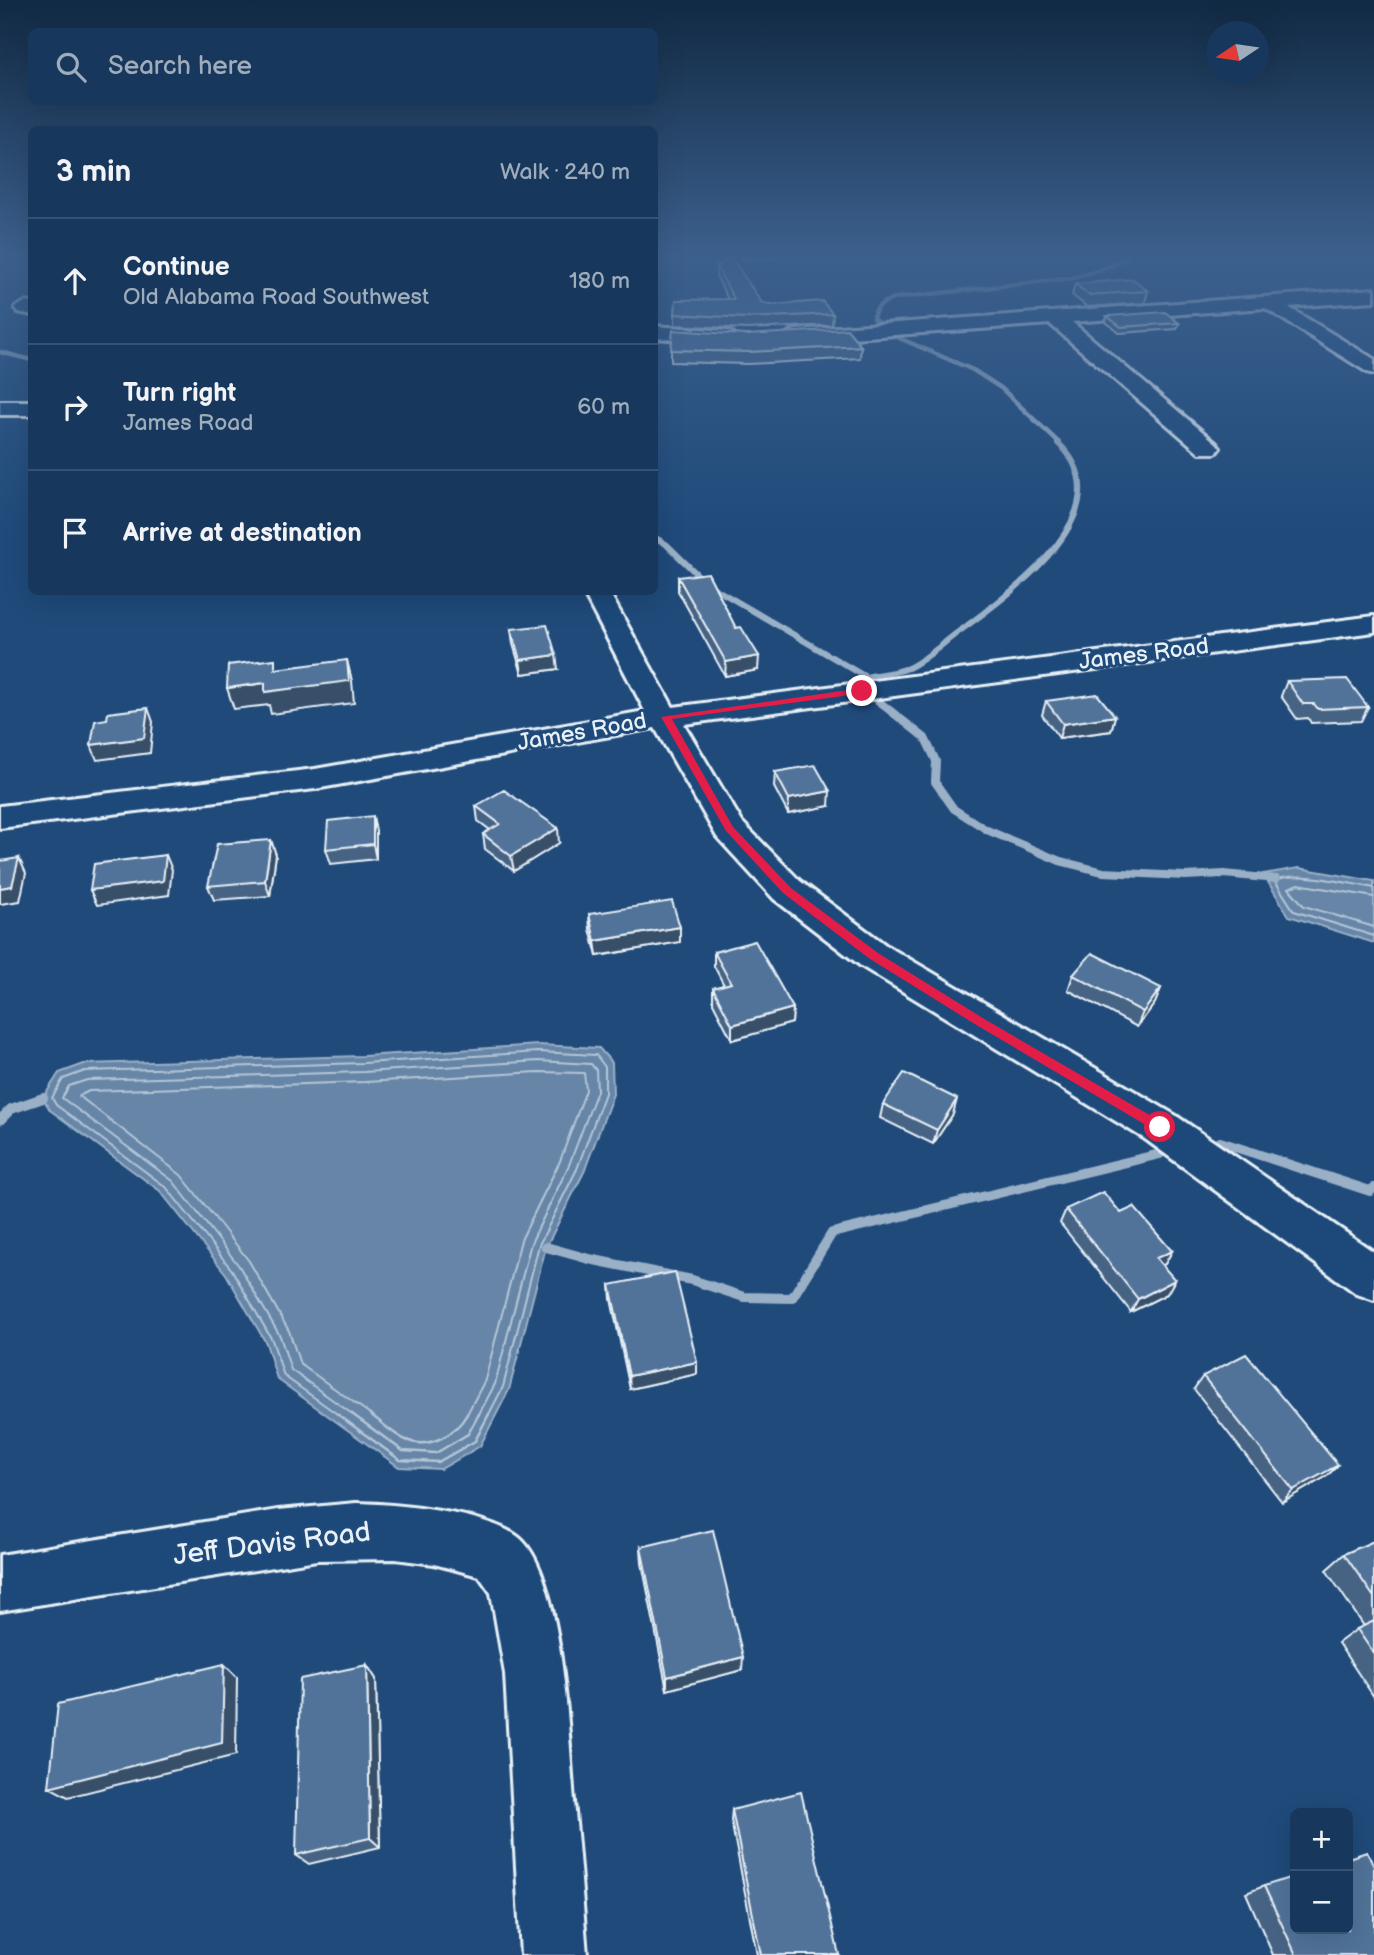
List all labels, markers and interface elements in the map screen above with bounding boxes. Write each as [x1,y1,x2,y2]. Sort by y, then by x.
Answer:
north arrow [1206,21,1269,84]
search box [28,28,658,105]
icon: search [52,48,90,86]
text: Search here [108,51,252,82]
text: 3 min [56,154,131,190]
text: Walk · 240 m [500,158,630,186]
text: Continue [123,252,230,283]
icon: ahead [56,262,94,300]
text: 180 m [569,267,630,295]
text: Old Alabama Road Southwest [123,283,429,311]
text: Turn right [123,378,236,409]
icon: right [56,388,94,426]
text: 60 m [577,393,630,421]
text: James Road [123,409,253,437]
icon: arrive [56,514,94,552]
text: Arrive at destination [123,518,362,549]
street label: James Road [1078,632,1210,676]
route end [846,675,877,706]
street label: James Road [515,707,649,757]
route start [1144,1111,1175,1142]
street label: Jeff Davis Road [172,1516,372,1572]
map controls [1290,1808,1353,1934]
button: + [1290,1808,1353,1871]
button: − [1290,1871,1353,1934]

